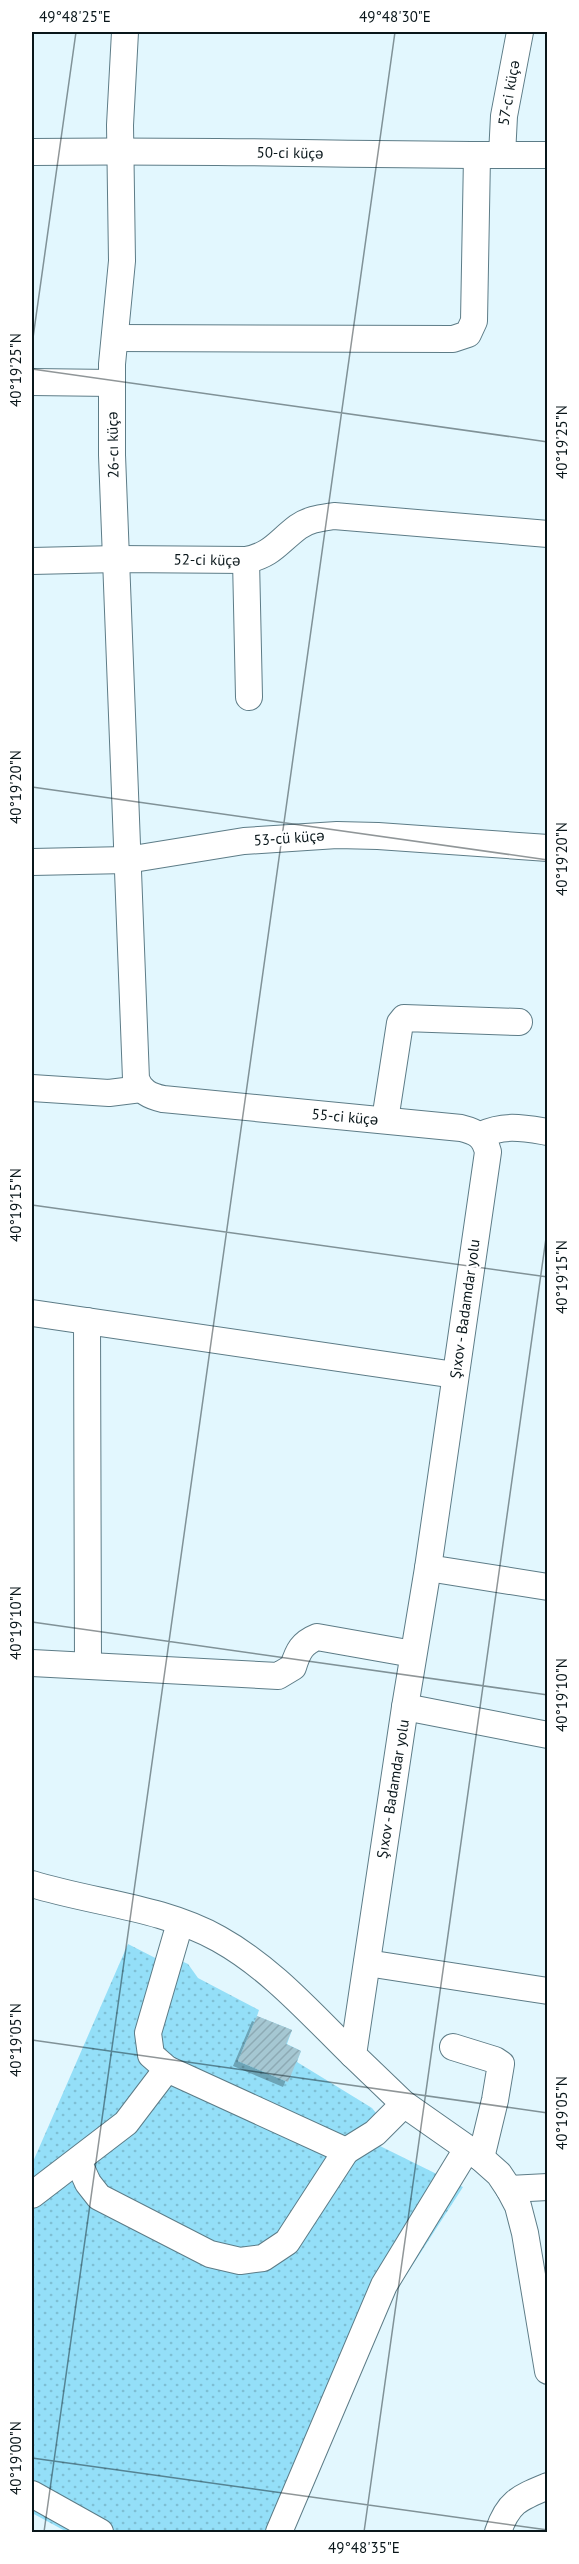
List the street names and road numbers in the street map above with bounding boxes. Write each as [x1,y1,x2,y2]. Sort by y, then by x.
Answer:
street label: 57-ci küçə [493,59,524,127]
street label: 50-ci küçə [256,142,324,163]
street label: 26-cı küçə [102,411,123,479]
street label: 52-ci küçə [173,549,241,570]
street label: 53-cü küçə [253,826,325,849]
street label: 55-ci küçə [311,1104,379,1129]
street label: Şıxov - Badamdar yolu [445,1238,484,1380]
street label: Şıxov - Badamdar yolu [372,1718,413,1860]

